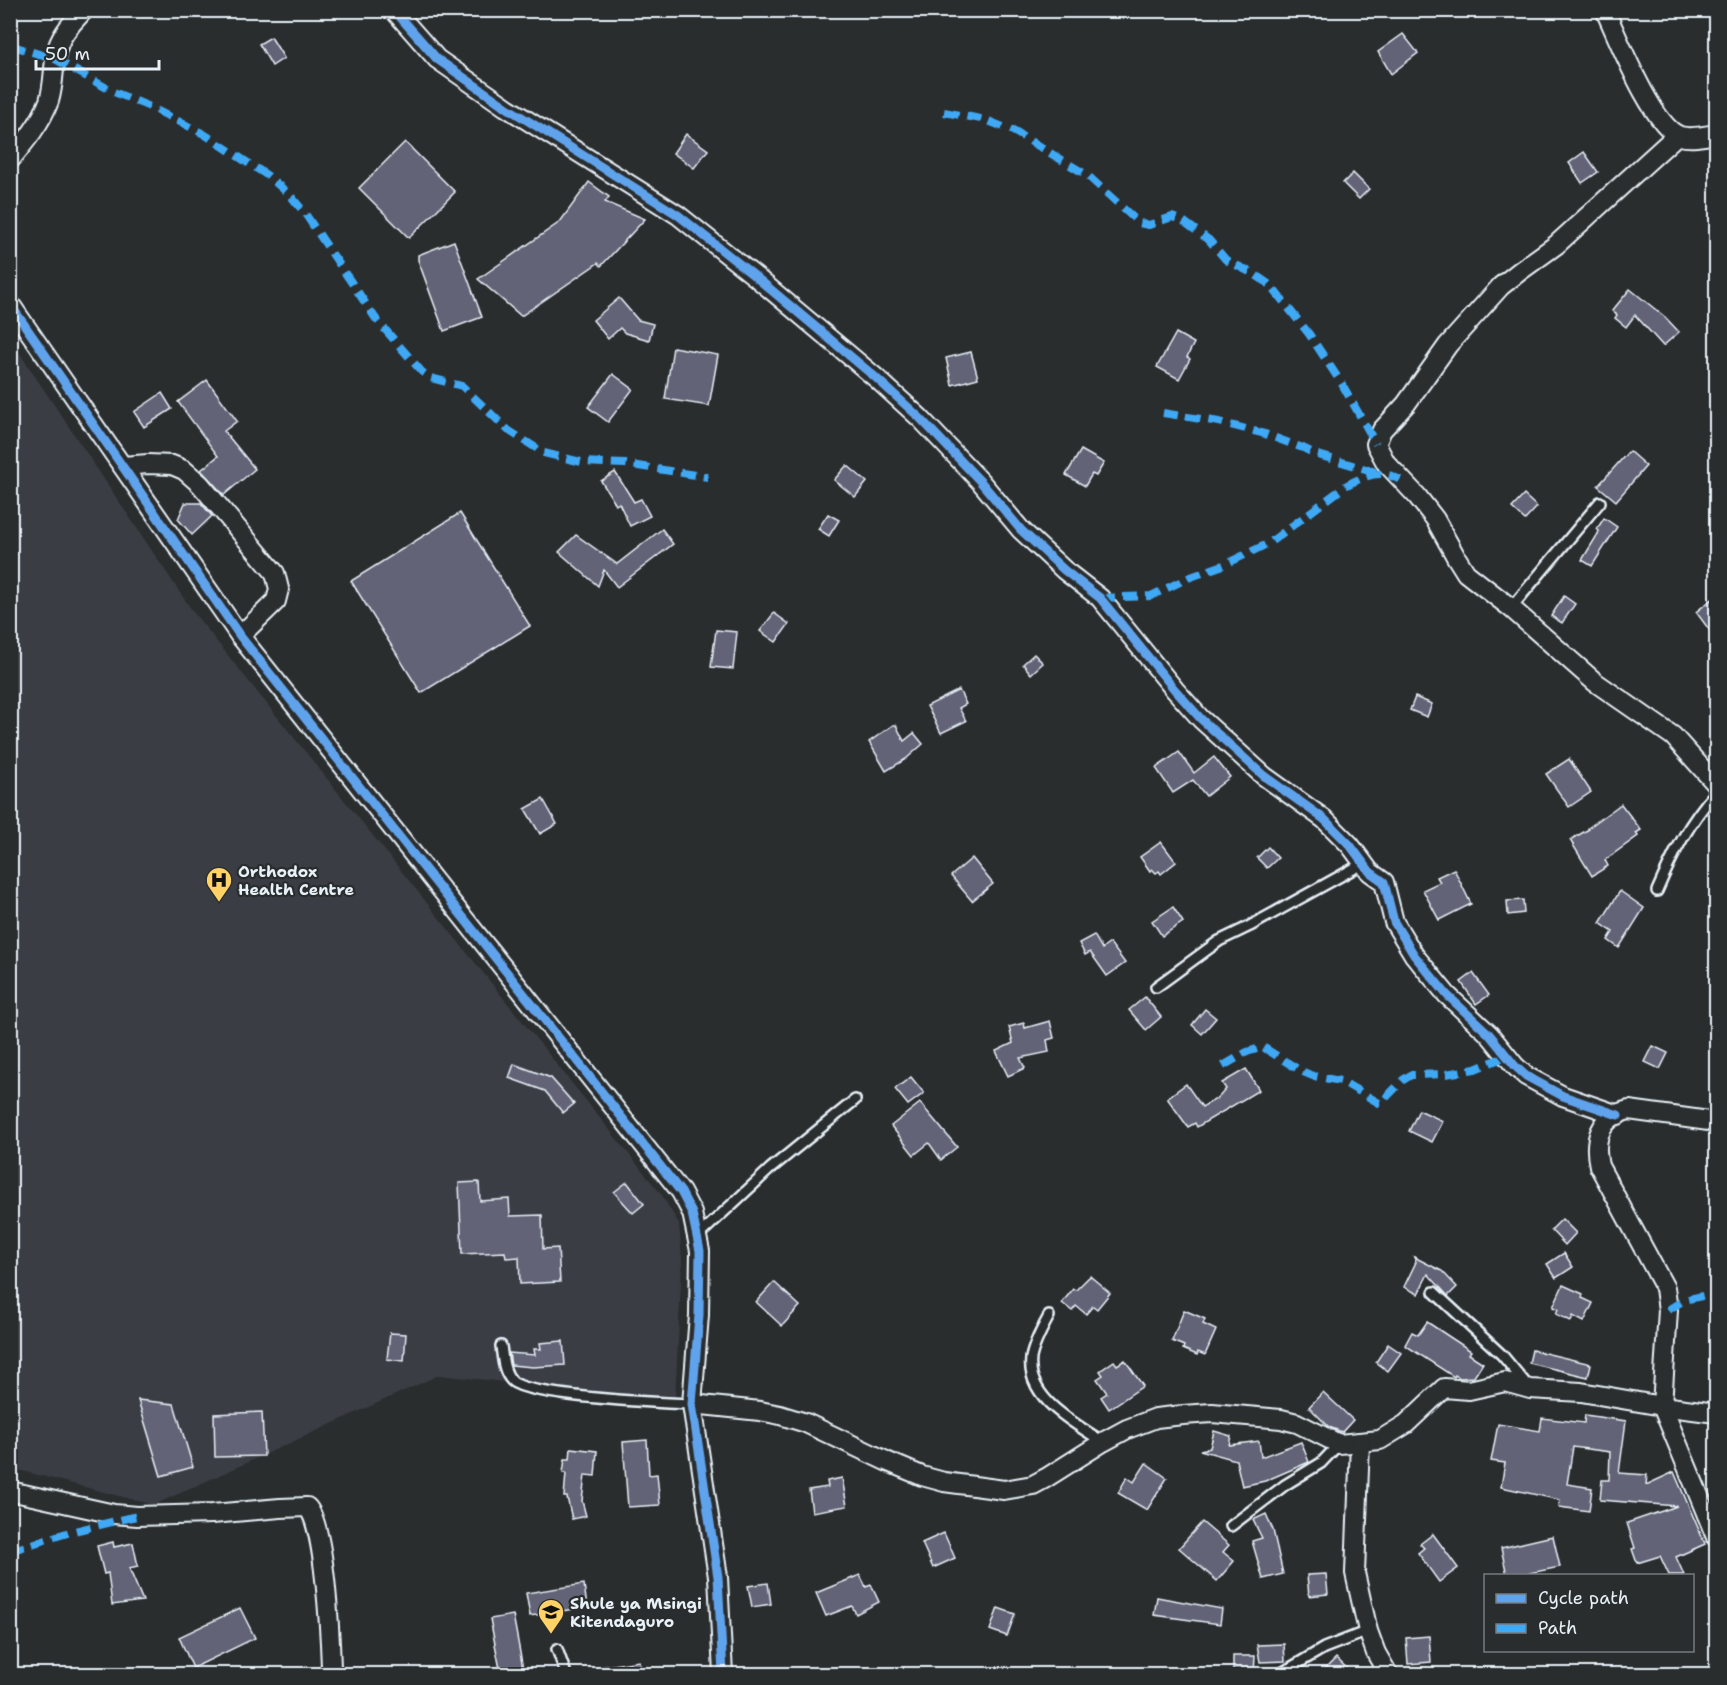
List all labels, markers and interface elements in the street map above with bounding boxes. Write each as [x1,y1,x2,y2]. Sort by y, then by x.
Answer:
scale bar [36,33,159,71]
text: 50 m [45,42,90,66]
place label: Orthodox Health Centre [238,861,354,900]
hospital icon: Orthodox Health Centre [204,865,234,903]
legend [1484,1574,1694,1652]
text: Cycle path [1538,1586,1629,1610]
place label: Shule ya Msingi Kitendaguro [570,1593,702,1632]
school or university icon: Shule ya Msingi Kitendaguro [536,1597,566,1635]
text: Path [1538,1616,1577,1640]

